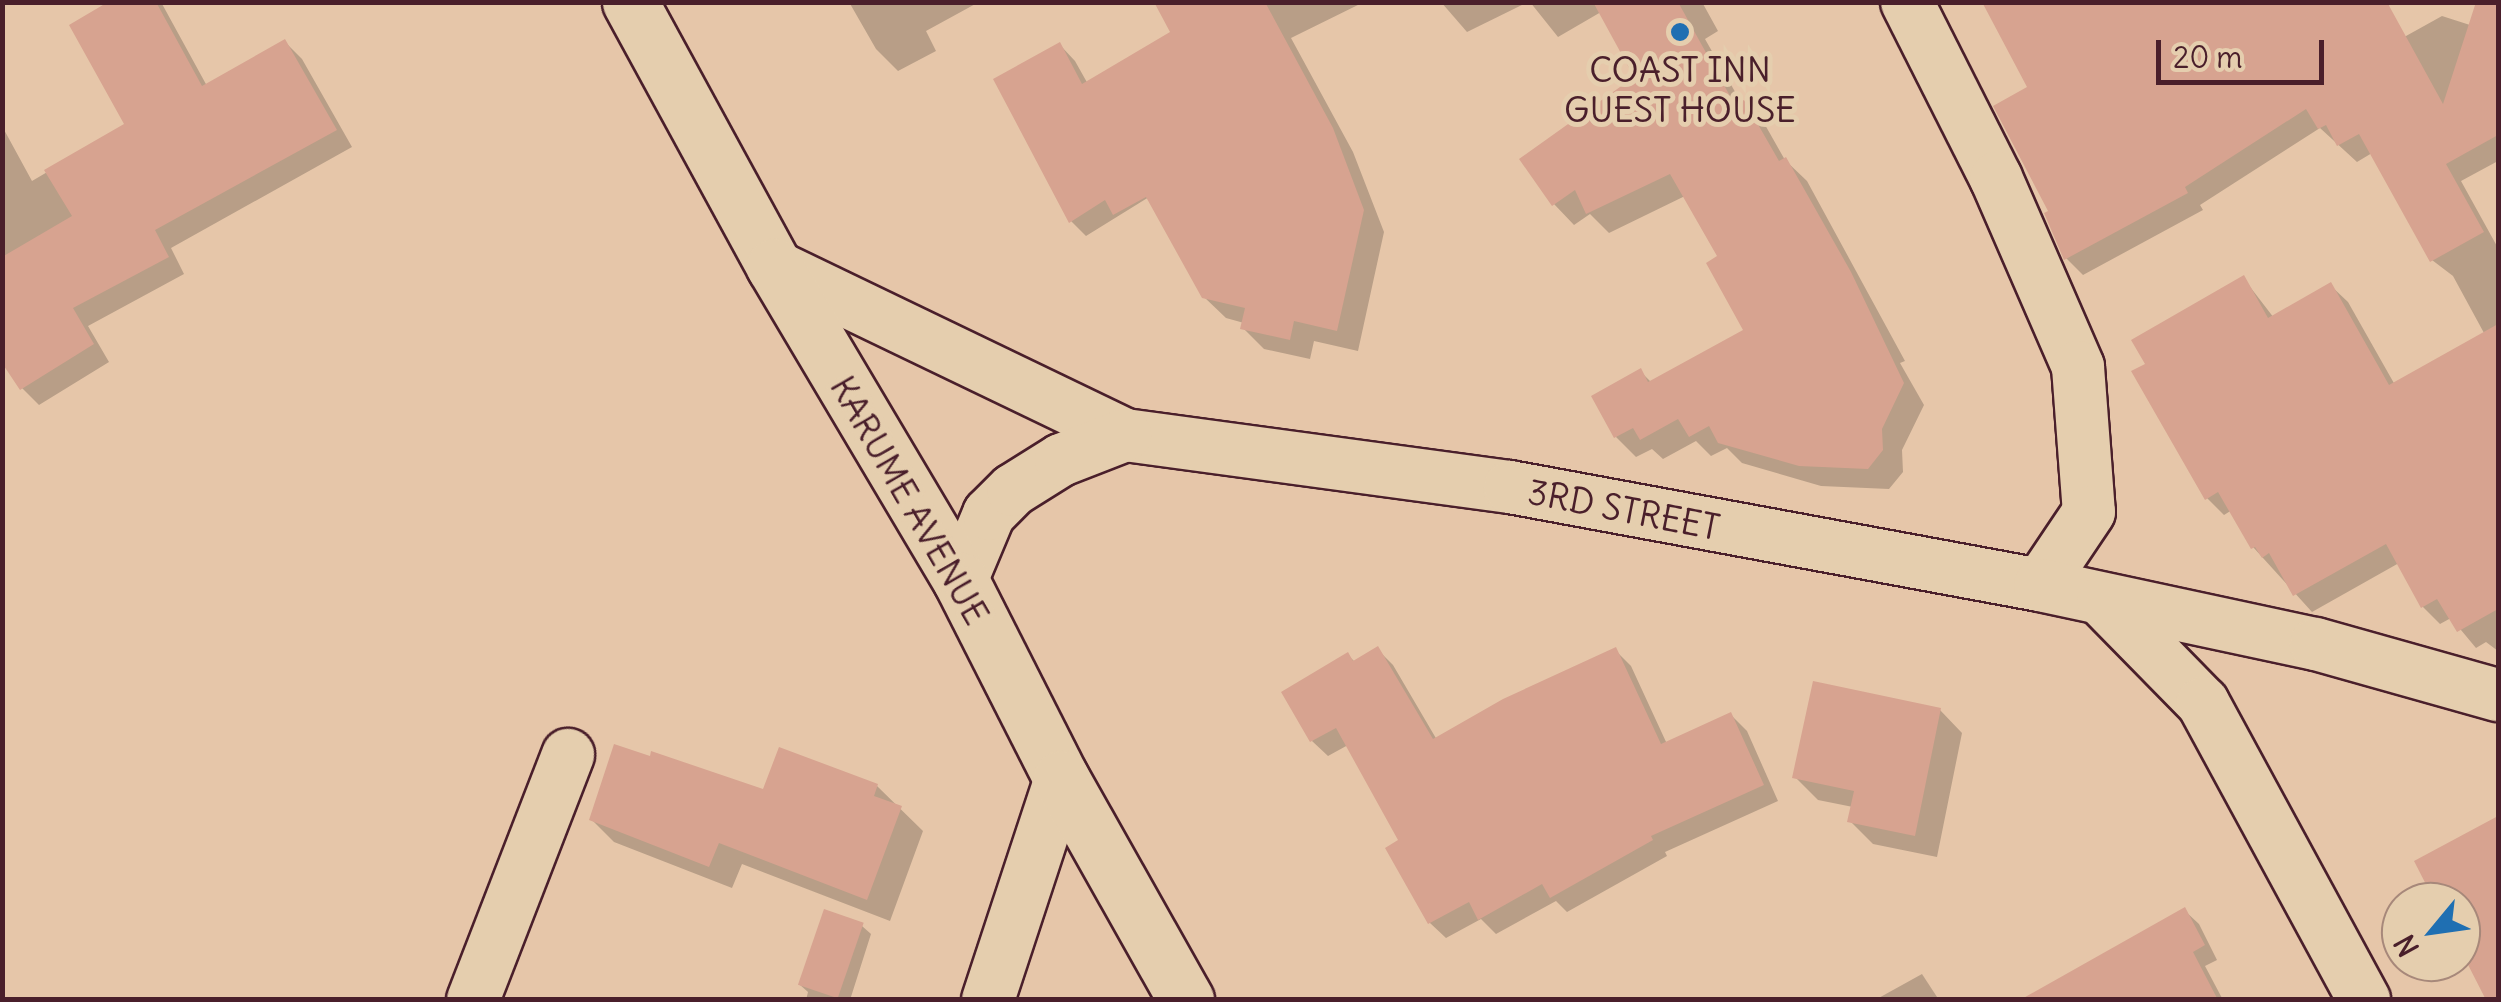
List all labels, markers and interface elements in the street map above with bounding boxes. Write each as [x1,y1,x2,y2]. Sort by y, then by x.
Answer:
scale bar [2161,20,2328,82]
marker: COAST INN GUEST HOUSE [1669,21,1691,43]
text: 20 m [2173,38,2243,76]
place label: COAST INN GUEST HOUSE [1564,48,1796,130]
street label: KARUME AVENUE [822,368,998,632]
street label: 3RD STREET [1524,470,1724,548]
north arrow [2381,882,2481,982]
text: N [2386,928,2427,963]

